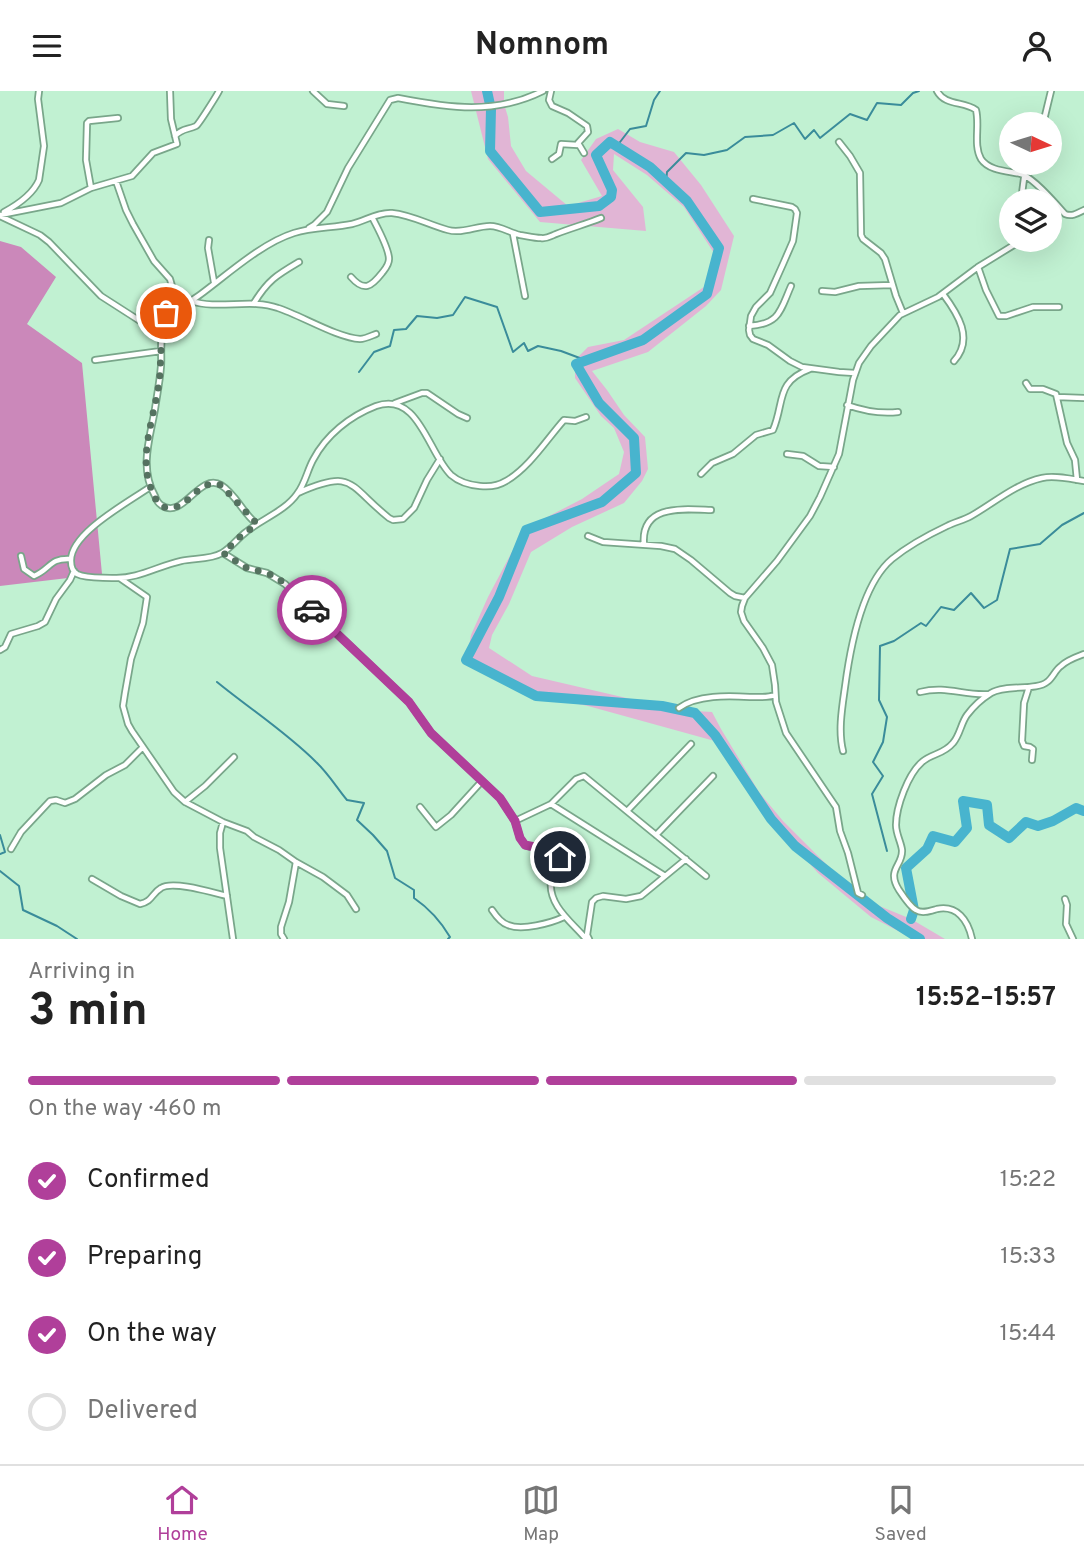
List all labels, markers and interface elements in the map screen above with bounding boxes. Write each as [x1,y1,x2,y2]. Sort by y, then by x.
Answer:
text: Nomnom [475,26,609,66]
icon: menu [28,27,66,65]
icon: person [1018,27,1056,65]
north arrow [999,112,1062,175]
map controls [999,112,1062,252]
button: layers [999,189,1062,252]
pin [136,283,196,343]
icon: bag [147,294,185,332]
courier [277,575,347,645]
icon: car [293,591,331,629]
pin [530,827,590,887]
icon: home [541,838,579,876]
text: Arriving in [28,958,135,987]
text: 15:52–15:57 [916,982,1056,1015]
text: 3 min [28,983,148,1042]
text: On the way · 460 m [28,1095,221,1124]
icon: check [28,1162,66,1200]
text: Confirmed [87,1164,210,1197]
text: 15:22 [1000,1166,1056,1195]
icon: check [28,1239,66,1277]
text: Preparing [87,1241,202,1274]
text: 15:33 [1000,1243,1056,1272]
icon: check [28,1316,66,1354]
text: On the way [87,1318,217,1351]
text: 15:44 [999,1320,1056,1349]
text: Delivered [87,1395,198,1428]
tab: Home [157,1481,208,1547]
tab: Map [522,1481,560,1547]
tab: Saved [875,1481,927,1547]

